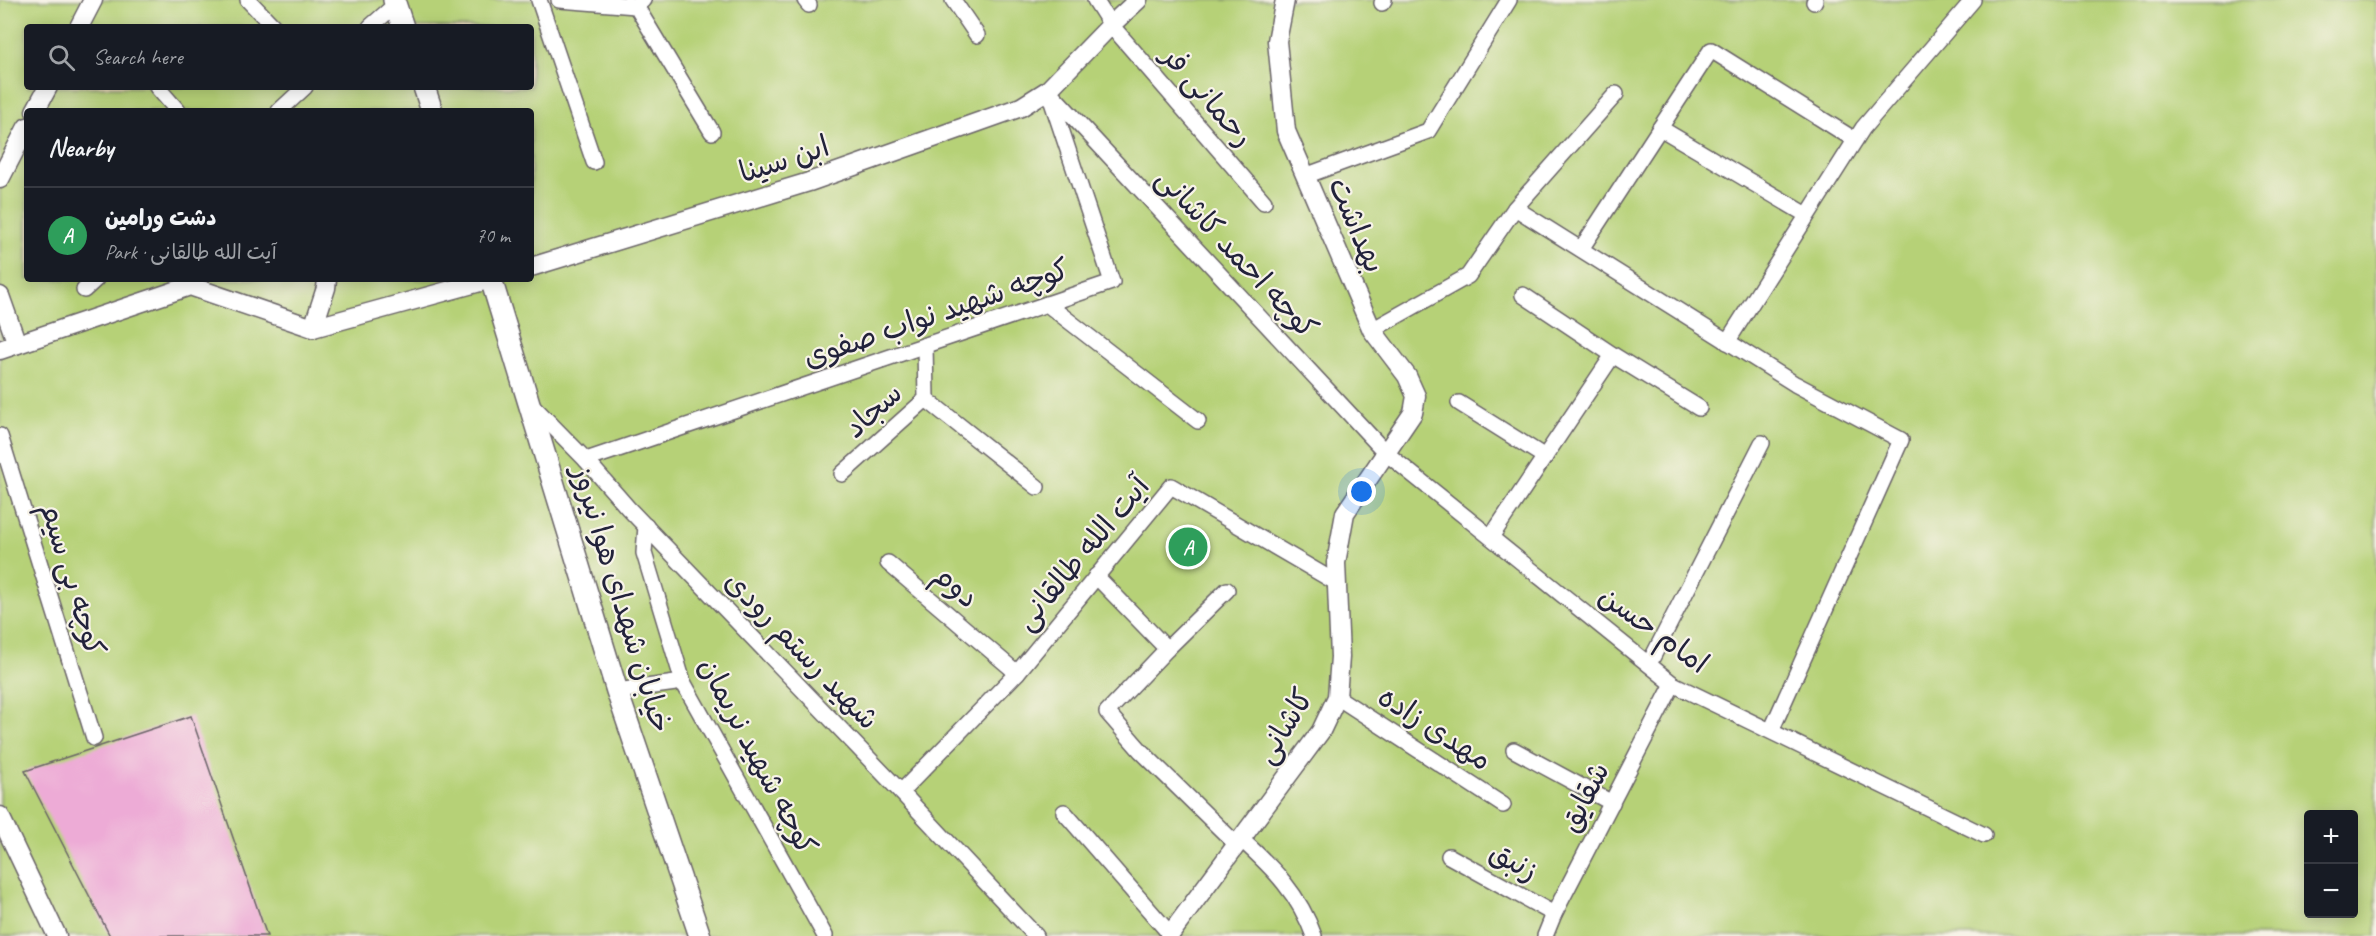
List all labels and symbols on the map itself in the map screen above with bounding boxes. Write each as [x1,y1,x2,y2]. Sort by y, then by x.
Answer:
street label: رحمانی فر [1152,35,1262,155]
street label: ابن سینا [734,127,834,191]
street label: کوچه احمد کاشانی [1148,159,1326,347]
street label: بهداشت [1320,171,1394,279]
street label: کوچه شهید نواب صفوی [798,250,1074,376]
street label: سجاد [836,374,910,446]
street label: خیابان شهدای هوا نیروز [562,458,681,737]
street label: آیت الله طالقانی [1006,467,1159,638]
your location [1347,477,1376,506]
street label: کوچه بی سیم [28,498,114,662]
pin: A [1168,524,1208,570]
street label: دوم [923,556,987,619]
street label: شهید رستم رودی [714,563,887,740]
street label: امام حسن [1590,576,1717,684]
street label: کوچه شهید نریمان [690,651,826,861]
street label: مهدی زاده [1371,677,1499,779]
street label: کاشانی [1246,681,1322,771]
street label: شقایق [1550,755,1618,839]
street label: زنبق [1483,832,1545,890]

